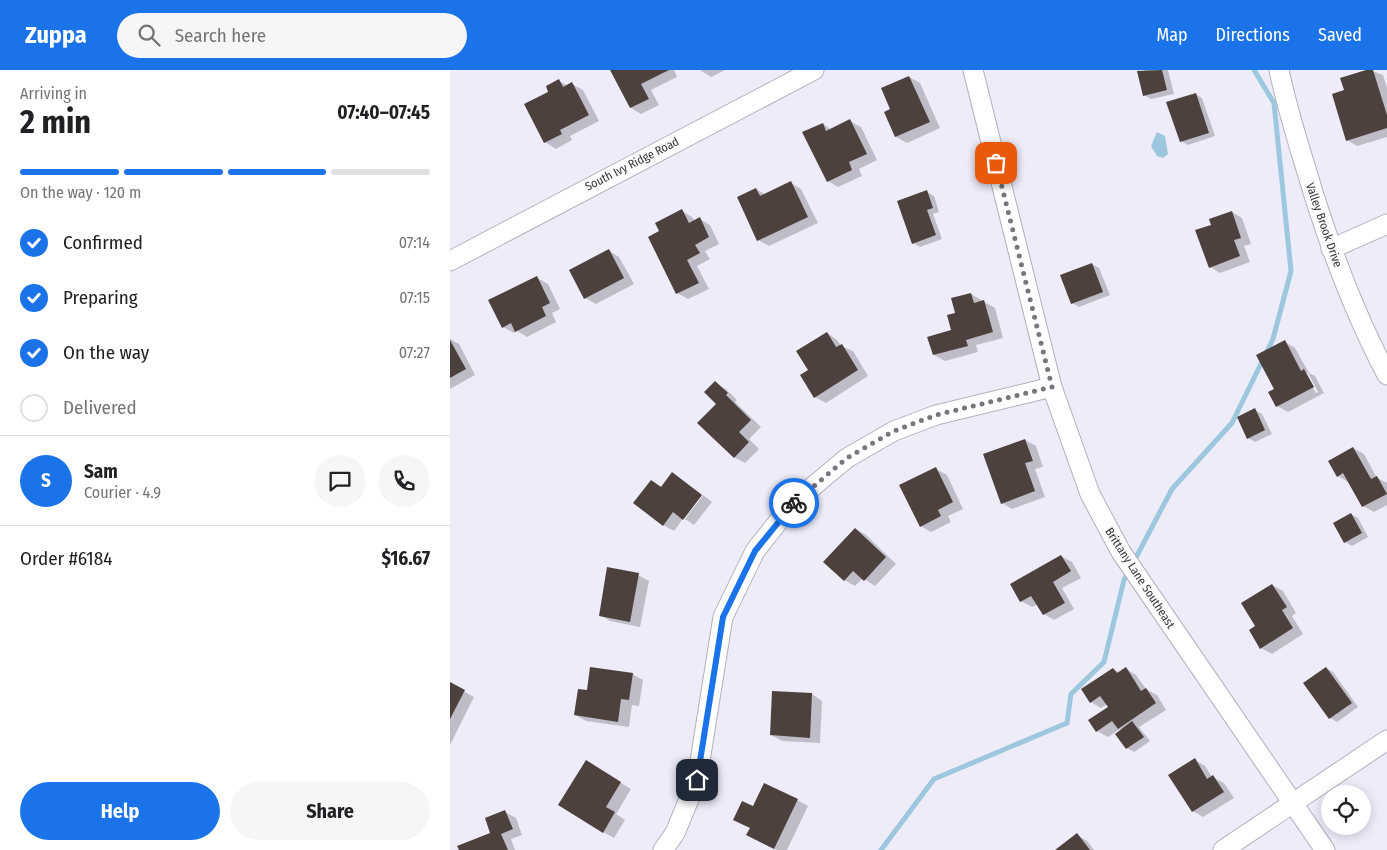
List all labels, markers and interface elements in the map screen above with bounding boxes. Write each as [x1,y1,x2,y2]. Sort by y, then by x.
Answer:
search box [117,13,467,58]
text: Zuppa [25,21,87,49]
icon: search [135,21,163,49]
text: Search here [175,24,266,47]
text: Map [1156,24,1188,46]
text: Directions [1216,24,1290,46]
text: Saved [1318,24,1362,46]
text: Arriving in [20,84,87,103]
text: 07:40–07:45 [337,101,430,124]
text: 2 min [20,103,91,141]
street label: South Ivy Ridge Road [583,134,681,194]
pin [975,142,1017,184]
icon: bag [982,149,1010,177]
street label: Valley Brook Drive [1303,181,1345,269]
text: On the way · 120 m [20,183,141,202]
icon: check [20,229,48,257]
text: Confirmed [63,231,143,254]
text: 07:14 [399,233,430,252]
icon: check [20,284,48,312]
text: Preparing [63,286,138,309]
text: 07:15 [399,288,430,307]
icon: check [20,339,48,367]
text: On the way [63,341,149,364]
text: 07:27 [399,343,430,362]
text: Delivered [63,396,137,419]
button: chat [314,455,366,507]
button: phone [378,455,430,507]
text: Sam [84,460,118,483]
text: S [41,469,51,492]
courier [769,478,819,528]
text: Courier · 4.9 [84,483,161,502]
icon: bike [780,489,808,517]
street label: Brittany Lane Southeast [1102,525,1178,631]
text: Order #6184 [20,547,112,570]
text: $16.67 [381,547,430,570]
pin [676,759,718,801]
icon: home [683,766,711,794]
button: Help [20,782,220,840]
button: Share [230,782,430,840]
map controls [1321,785,1371,835]
button: locate [1321,785,1371,835]

